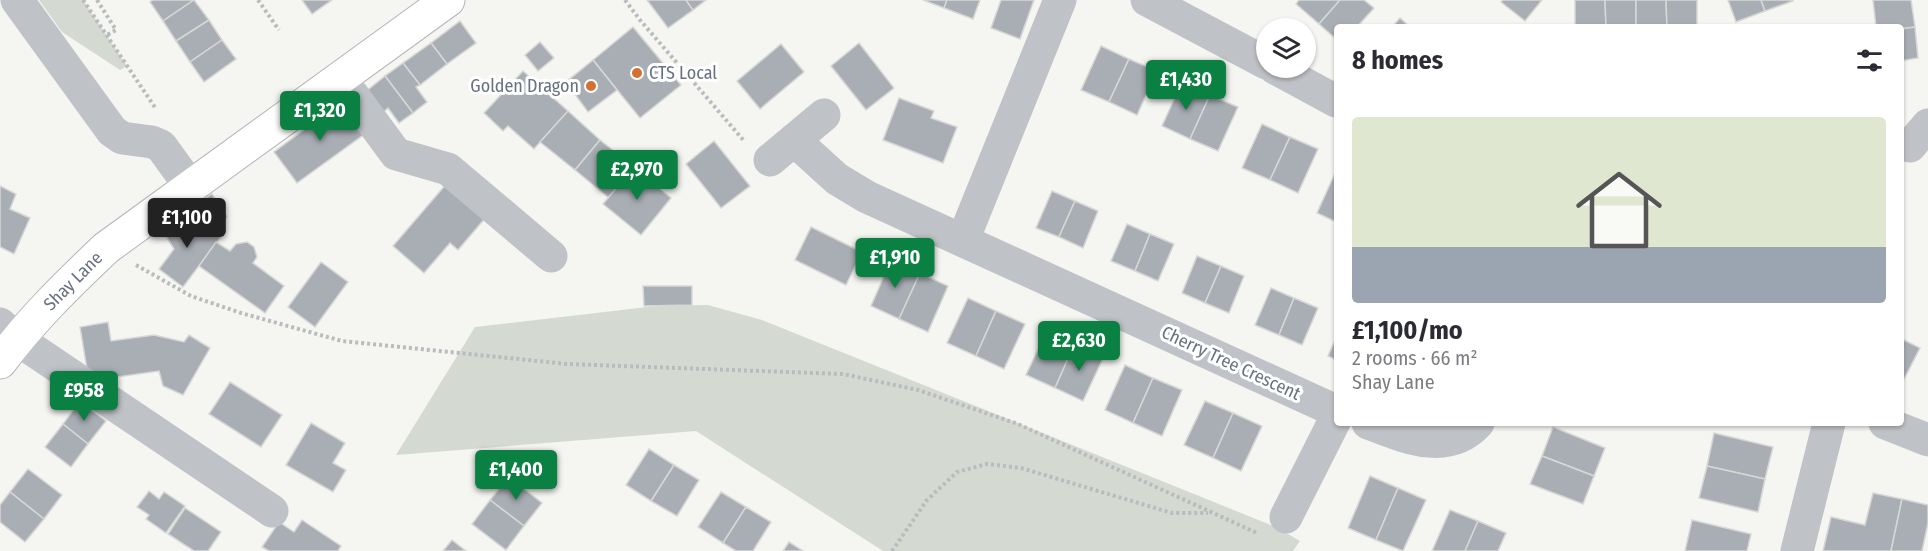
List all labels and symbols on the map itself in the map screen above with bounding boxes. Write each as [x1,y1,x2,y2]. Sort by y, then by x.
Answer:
pin: £1,430 [1137,60,1235,111]
place label: CTS Local [649,62,717,84]
marker: CTS Local [630,66,644,80]
place label: Golden Dragon [470,75,579,97]
marker: Golden Dragon [584,79,598,93]
pin: £1,320 [271,91,369,142]
pin: £2,970 [588,150,686,201]
pin: £1,100 [138,198,236,249]
pin: £1,910 [846,238,944,289]
street label: Shay Lane [39,247,107,315]
pin: £2,630 [1030,321,1128,372]
street label: Cherry Tree Crescent [1158,321,1304,405]
pin: £958 [48,371,120,422]
pin: £1,400 [467,450,565,501]

